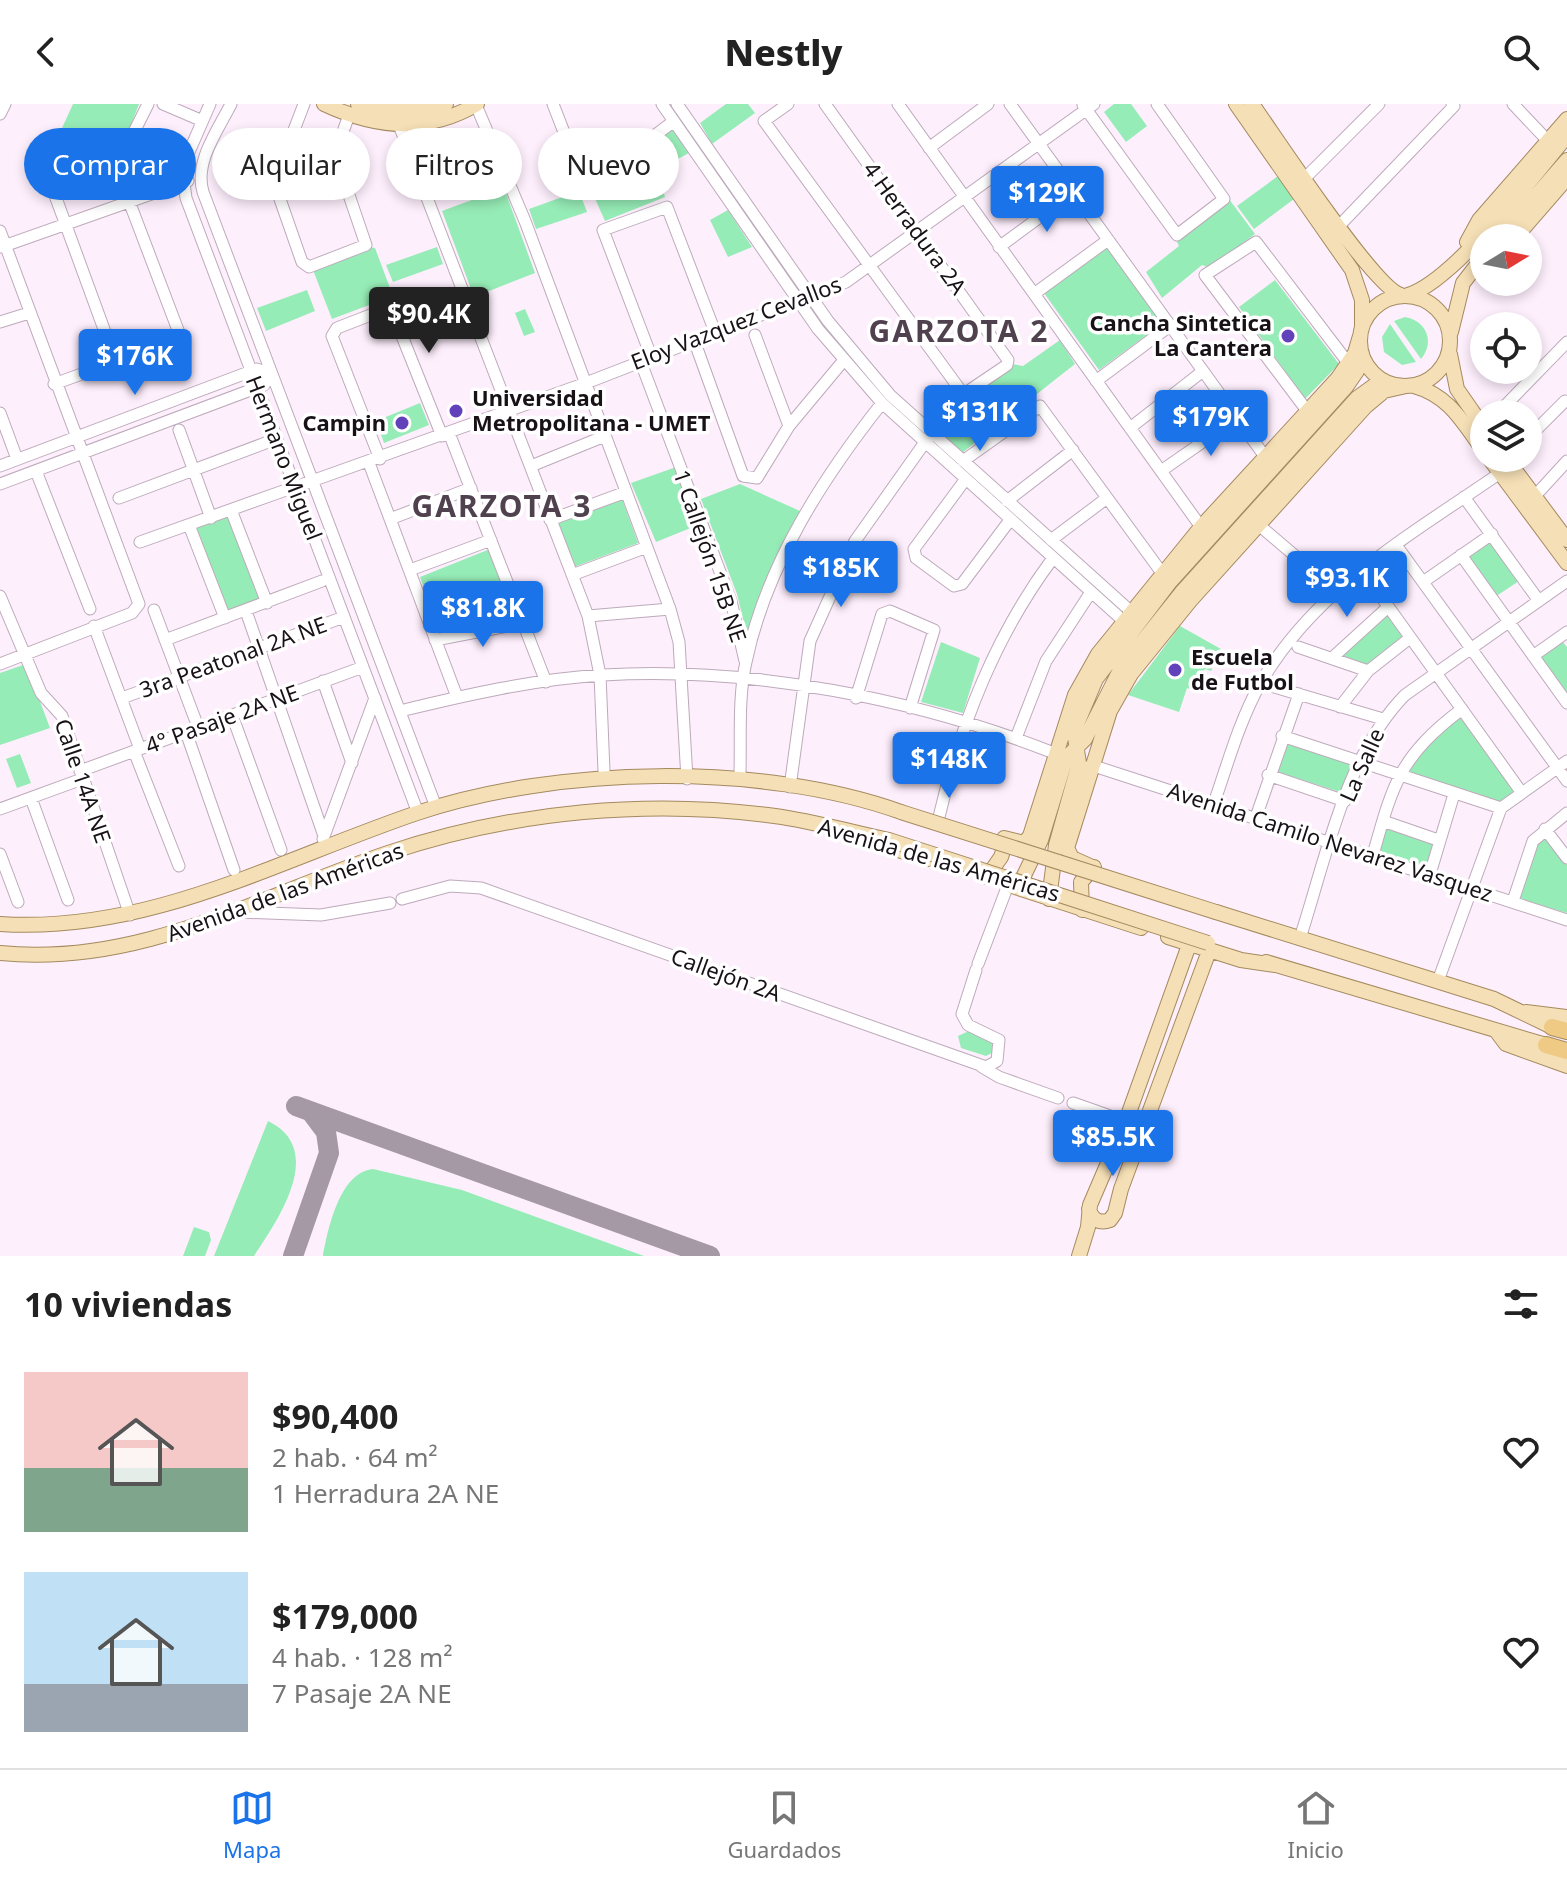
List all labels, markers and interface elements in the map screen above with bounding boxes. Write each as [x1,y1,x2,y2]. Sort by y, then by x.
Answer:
text: Nestly [724,28,843,77]
icon: back [24,30,68,74]
icon: search [1499,30,1543,74]
chip: Comprar [24,128,196,200]
chip: Alquilar [212,128,370,200]
chip: Filtros [386,128,522,200]
chip: Nuevo [538,128,679,200]
street label: 4 Herradura 2A [857,155,975,301]
pin: $129K [991,166,1103,234]
text: $129K [1009,174,1085,210]
north arrow [1470,224,1542,296]
map controls [1470,224,1542,472]
street label: Eloy Vazquez Cevallos [626,268,845,376]
pin: $90.4K [364,287,494,355]
text: $90.4K [387,295,471,331]
place label: Cancha Sintetica La Cantera [1090,307,1272,362]
district label: GARZOTA 2 [869,310,1050,351]
button: locate [1470,312,1542,384]
marker: Cancha Sintetica La Cantera [1279,327,1297,345]
pin: $176K [79,329,191,397]
text: $176K [97,337,173,373]
street label: Hermano Miguel [240,371,330,544]
place label: Universidad Metropolitana - UMET [472,382,711,437]
pin: $131K [924,385,1036,453]
pin: $179K [1155,390,1267,458]
text: $131K [942,393,1018,429]
text: $179K [1173,398,1249,434]
button: layers [1470,400,1542,472]
marker: Universidad Metropolitana - UMET [447,402,465,420]
place label: Campin [302,407,386,437]
marker: Campin [393,414,411,432]
street label: 1 Callejón 15B NE [667,465,755,646]
district label: GARZOTA 3 [412,485,593,526]
pin: $185K [785,541,897,609]
text: $185K [803,549,879,585]
pin: $93.1K [1282,551,1412,619]
text: $93.1K [1305,559,1389,595]
pin: $81.8K [418,581,548,649]
text: $81.8K [441,589,525,625]
street label: 3ra Peatonal 2A NE [135,608,330,704]
place label: Escuela de Futbol [1191,641,1294,696]
marker: Escuela de Futbol [1166,661,1184,679]
street label: 4° Pasaje 2A NE [141,676,303,760]
street label: Calle 14A NE [49,715,119,847]
street label: La Salle [1332,723,1391,806]
pin: $148K [893,732,1005,800]
text: $148K [911,740,987,776]
street label: Avenida Camilo Nevarez Vasquez [1164,774,1497,908]
street label: Avenida de las Américas [815,810,1063,908]
street label: Avenida de las Américas [162,834,407,948]
street label: Callejón 2A [667,940,786,1008]
pin: $85.5K [1048,1110,1178,1178]
text: $85.5K [1071,1118,1155,1154]
text: 10 viviendas [24,1281,232,1327]
icon: filters [1499,1282,1543,1326]
text: $90,400 [272,1393,398,1439]
icon: home [88,1404,184,1500]
icon: heart [1499,1430,1543,1474]
text: 2 hab. · 64 m² [272,1439,438,1475]
text: 1 Herradura 2A NE [272,1475,499,1511]
text: $179,000 [272,1593,418,1639]
icon: home [88,1604,184,1700]
icon: heart [1499,1630,1543,1674]
text: 4 hab. · 128 m² [272,1639,453,1675]
text: 7 Pasaje 2A NE [272,1675,452,1711]
tab: Mapa [223,1786,281,1864]
tab: Guardados [728,1786,841,1864]
tab: Inicio [1288,1786,1344,1864]

